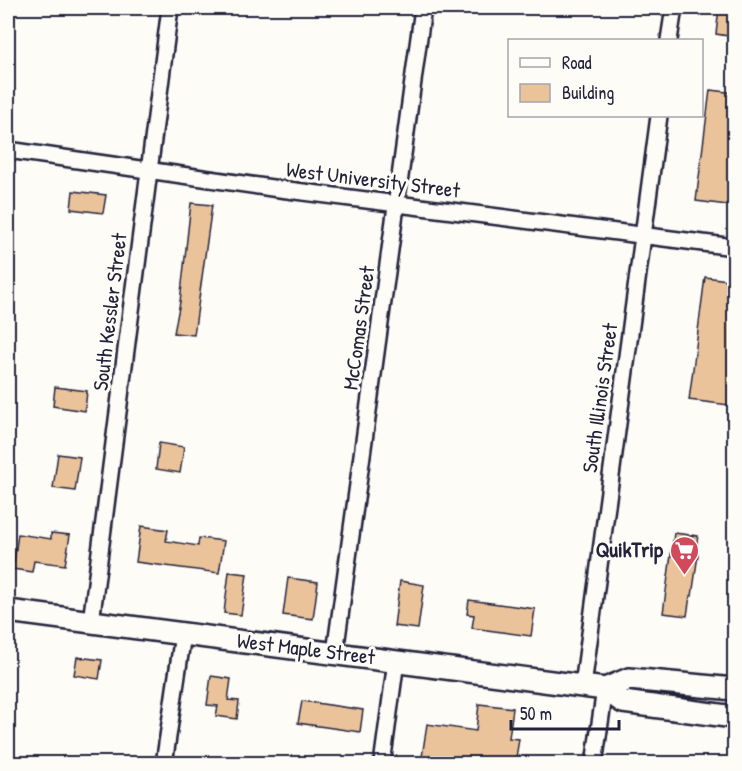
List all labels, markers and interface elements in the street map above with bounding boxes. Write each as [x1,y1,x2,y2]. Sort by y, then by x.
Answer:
legend [508,39,703,117]
text: Road [562,50,592,75]
text: Building [562,80,614,105]
street label: West University Street [285,154,462,205]
street label: South Kessler Street [85,231,134,392]
street label: McComas Street [335,263,382,392]
street label: South Illinois Street [575,321,624,474]
supermarket icon: QuikTrip [668,534,700,576]
place label: QuikTrip [596,535,664,565]
street label: West Maple Street [235,626,377,671]
scale bar [511,693,619,731]
text: 50 m [520,701,552,726]

